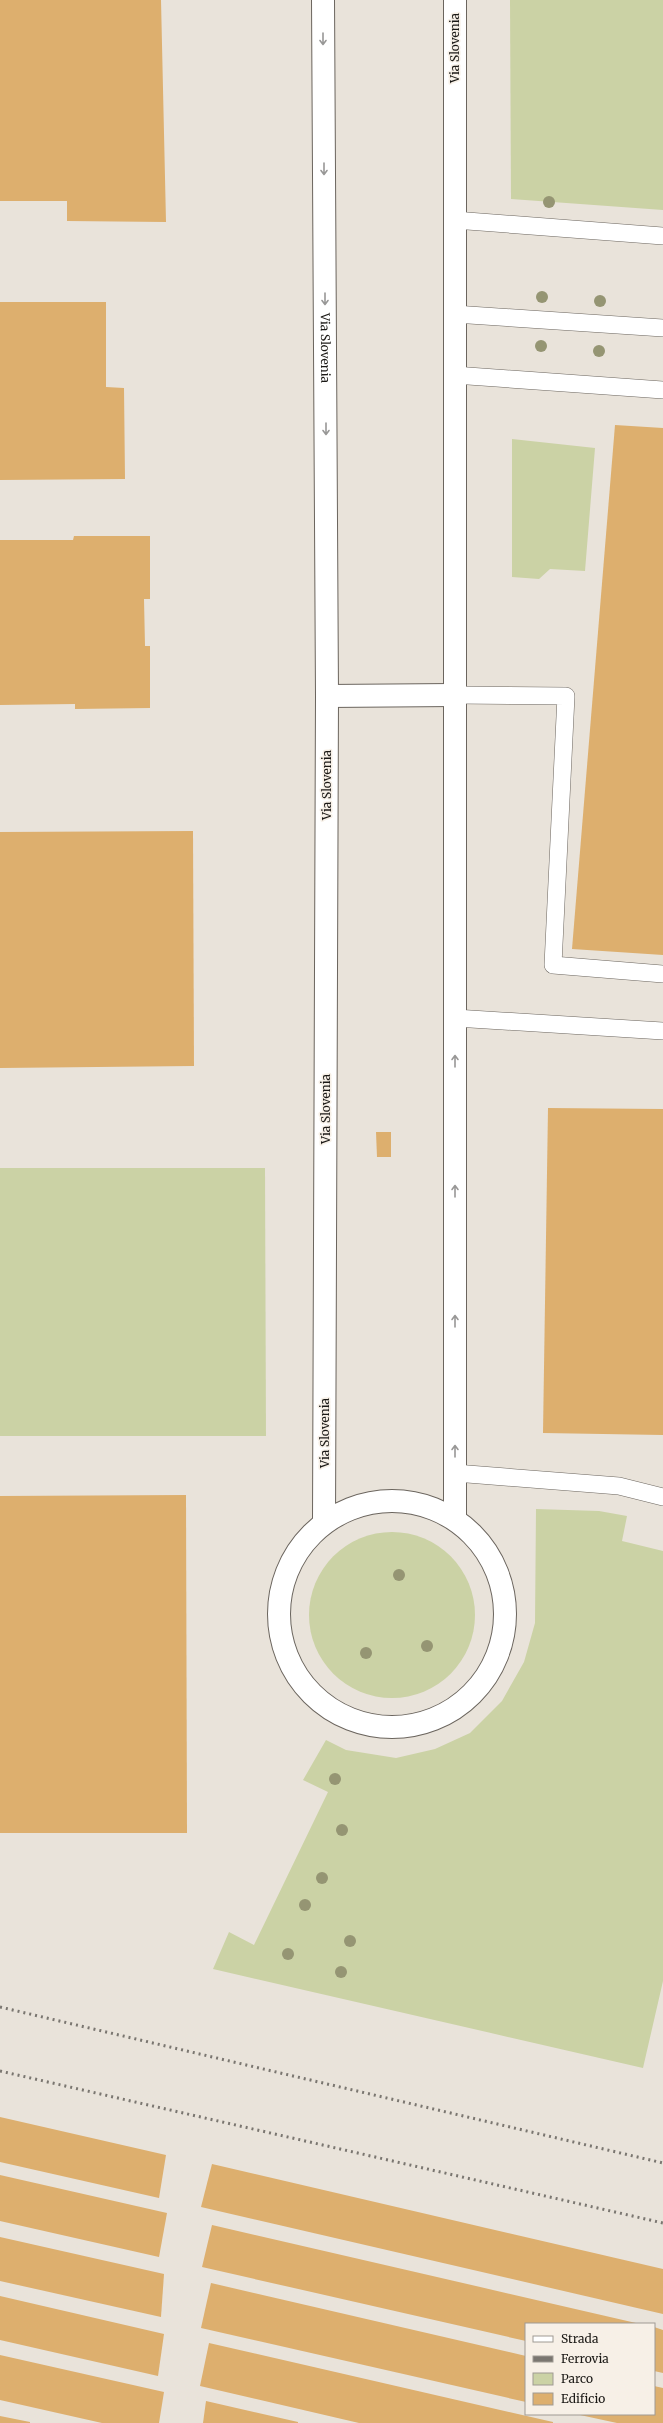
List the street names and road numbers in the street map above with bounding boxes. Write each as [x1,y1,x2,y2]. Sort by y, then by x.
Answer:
street label: Via Slovenia [447,12,462,84]
street label: Via Slovenia [318,312,333,384]
street label: Via Slovenia [319,749,334,821]
street label: Via Slovenia [318,1073,333,1145]
street label: Via Slovenia [317,1397,332,1469]

